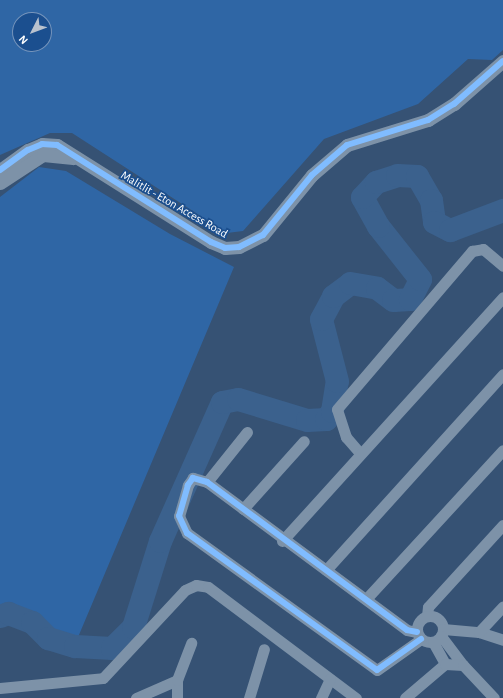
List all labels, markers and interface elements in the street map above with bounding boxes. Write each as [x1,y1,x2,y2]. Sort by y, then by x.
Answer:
north arrow [12,12,52,52]
text: N [17,33,30,46]
street label: Malitlit - Eton Access Road [118,168,230,242]

